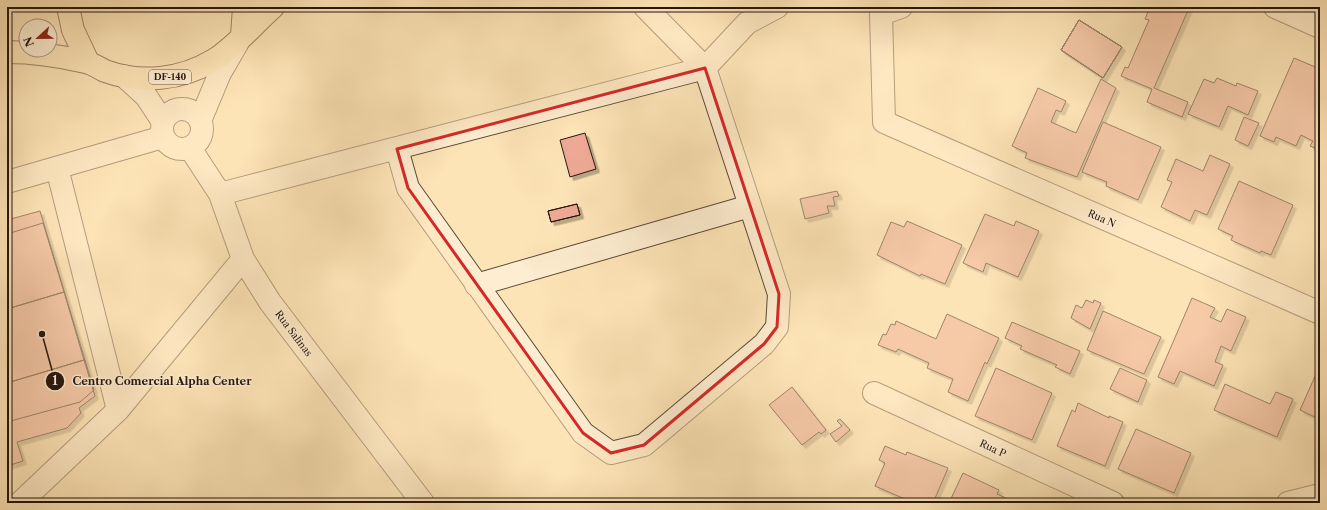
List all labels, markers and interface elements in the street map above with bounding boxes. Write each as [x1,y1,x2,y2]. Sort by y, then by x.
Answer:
north arrow [18,18,58,58]
text: N [20,34,37,49]
road number: DF-140 [149,70,191,84]
street label: Rua N [1086,207,1118,230]
street label: Rua Salinas [272,308,315,359]
callout: Centro Comercial Alpha Center [45,369,260,392]
text: 1 [52,373,58,388]
text: Centro Comercial Alpha Center [72,374,252,388]
street label: Rua P [977,437,1009,460]

